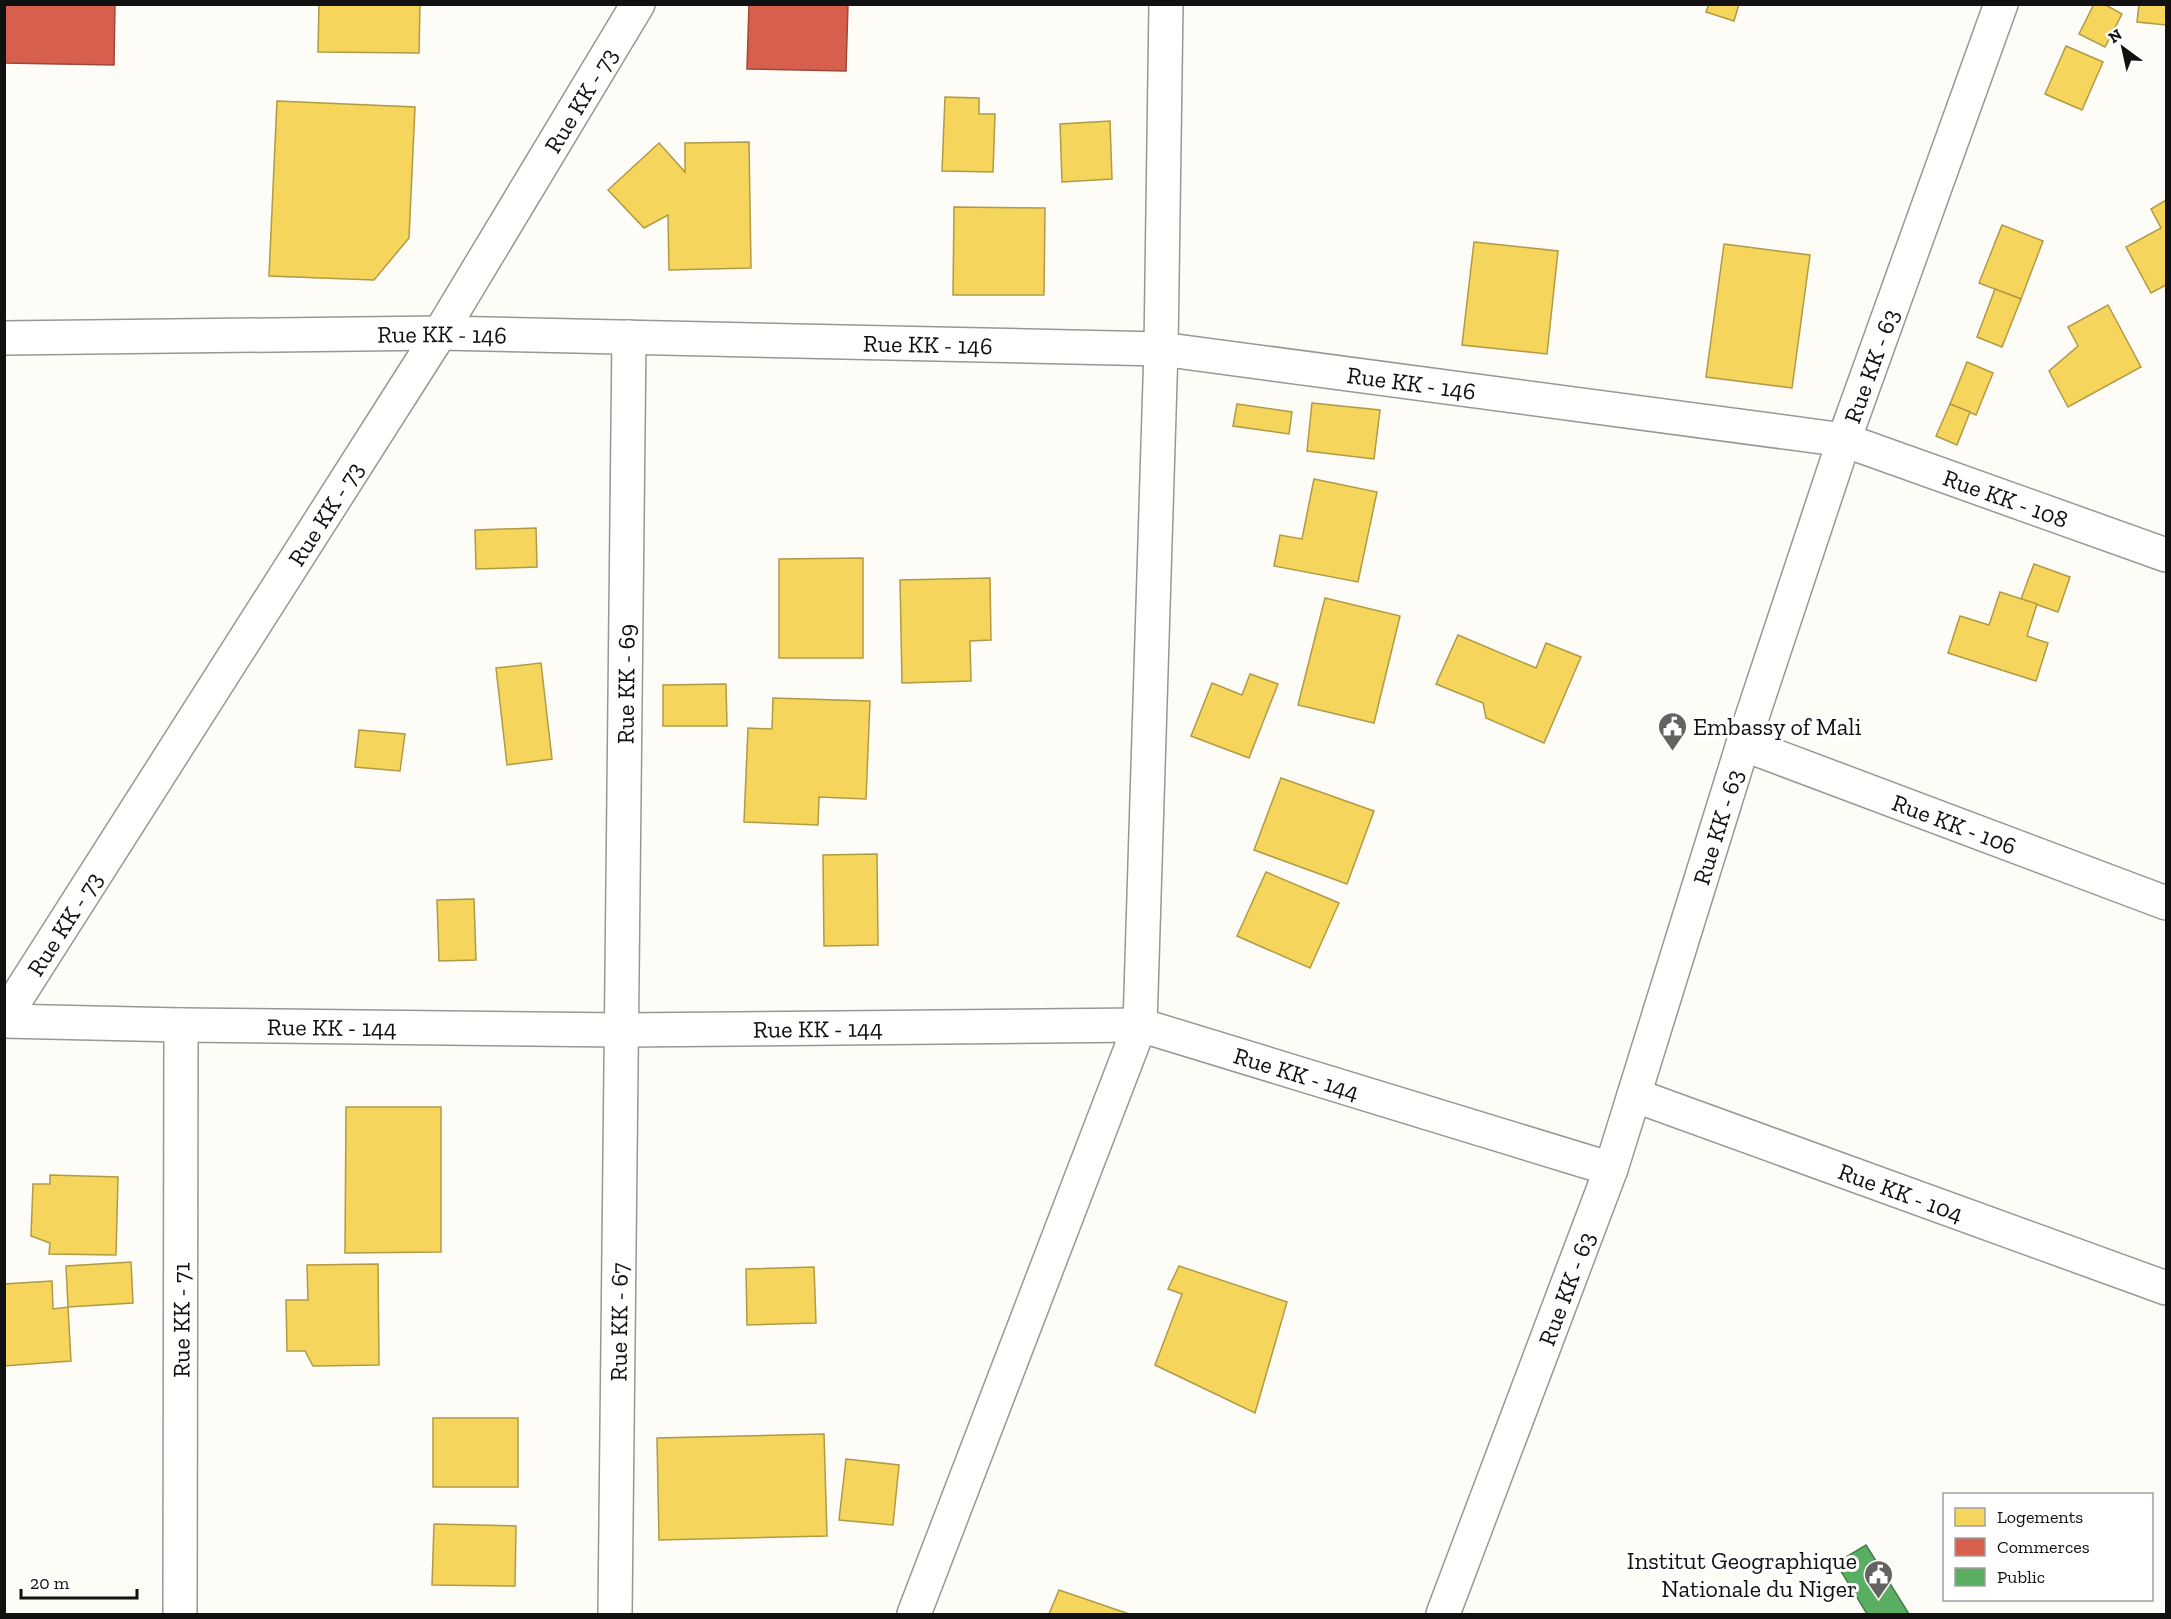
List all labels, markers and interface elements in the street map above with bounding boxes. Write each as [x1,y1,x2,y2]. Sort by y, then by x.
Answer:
north arrow [2093,18,2153,78]
text: N [2105,25,2125,47]
street label: Rue KK - 73 [537,42,623,158]
street label: Rue KK - 63 [1837,305,1905,427]
street label: Rue KK - 146 [377,318,507,349]
street label: Rue KK - 146 [863,328,993,360]
street label: Rue KK - 146 [1345,359,1478,405]
street label: Rue KK - 73 [281,456,369,571]
street label: Rue KK - 108 [1939,462,2072,533]
street label: Rue KK - 69 [610,624,640,744]
public building icon: Embassy of Mali [1656,710,1688,752]
place label: Embassy of Mali [1693,712,1862,741]
street label: Rue KK - 63 [1686,766,1749,888]
street label: Rue KK - 106 [1888,787,2021,860]
street label: Rue KK - 73 [20,866,108,981]
street label: Rue KK - 144 [267,1011,397,1042]
street label: Rue KK - 144 [753,1013,883,1043]
street label: Rue KK - 144 [1230,1040,1363,1106]
street label: Rue KK - 104 [1835,1156,1967,1228]
street label: Rue KK - 63 [1531,1227,1601,1349]
street label: Rue KK - 71 [166,1262,195,1378]
street label: Rue KK - 67 [603,1262,633,1382]
legend [1943,1493,2153,1601]
text: Logements [1997,1506,2083,1528]
text: Commerces [1997,1536,2090,1558]
place label: Institut Geographique Nationale du Niger [1627,1546,1857,1603]
public building icon: Institut Geographique Nationale du Niger [1862,1558,1894,1600]
scale bar [21,1562,136,1600]
text: Public [1997,1566,2045,1588]
text: 20 m [30,1572,70,1594]

